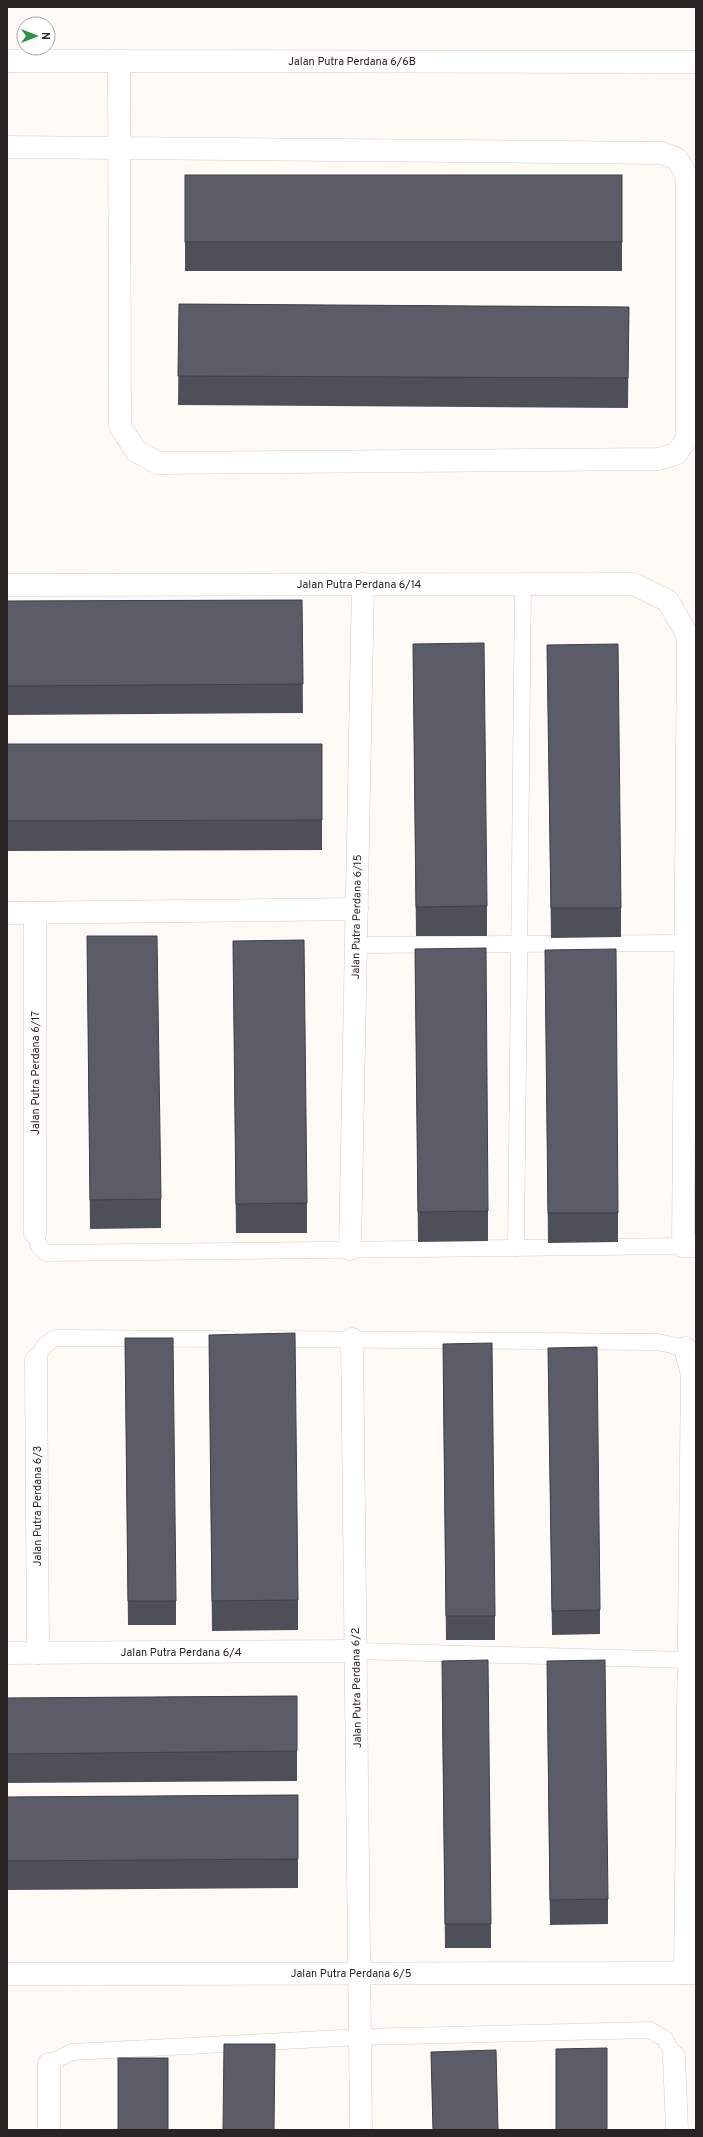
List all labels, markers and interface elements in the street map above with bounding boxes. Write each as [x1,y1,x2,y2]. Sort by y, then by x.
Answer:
north arrow [16,16,56,56]
text: N [38,32,52,40]
street label: Jalan Putra Perdana 6/6B [288,55,416,69]
street label: Jalan Putra Perdana 6/14 [297,578,422,592]
street label: Jalan Putra Perdana 6/15 [349,854,365,980]
street label: Jalan Putra Perdana 6/17 [29,1011,43,1135]
street label: Jalan Putra Perdana 6/3 [31,1446,45,1566]
street label: Jalan Putra Perdana 6/2 [349,1627,365,1749]
street label: Jalan Putra Perdana 6/4 [120,1646,242,1660]
street label: Jalan Putra Perdana 6/5 [290,1967,412,1981]

